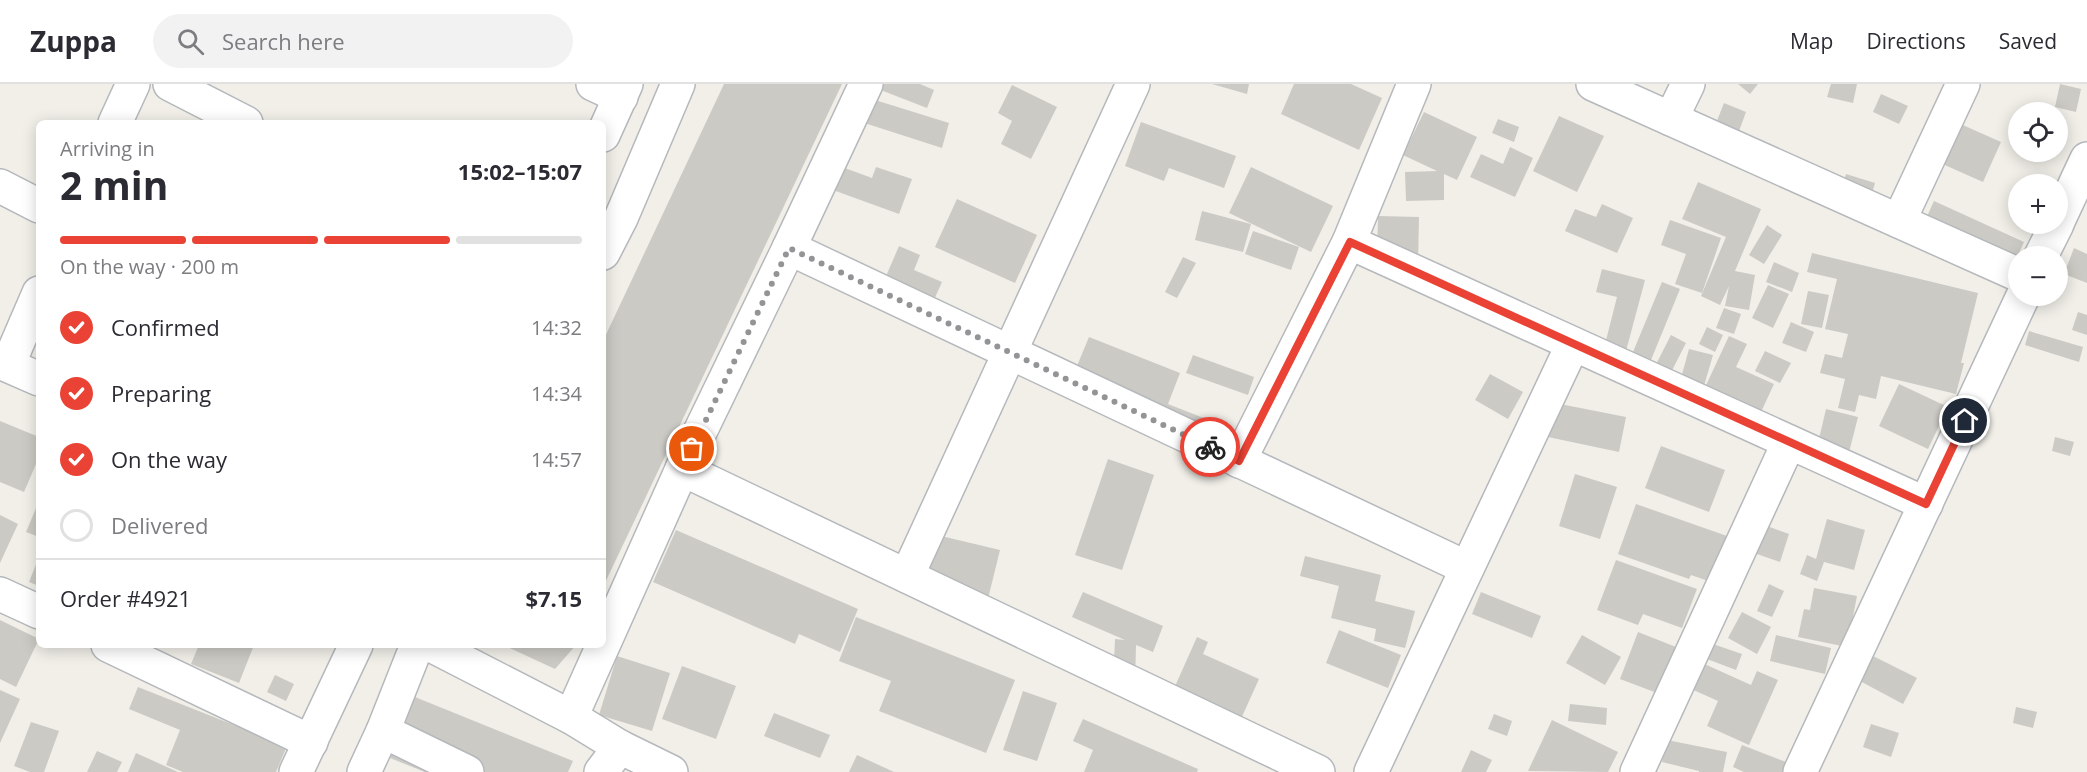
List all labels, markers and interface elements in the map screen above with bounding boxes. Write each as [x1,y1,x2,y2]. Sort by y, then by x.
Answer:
search box [153,14,573,68]
text: Zuppa [30,22,117,60]
icon: search [174,25,207,58]
text: Search here [222,26,345,56]
text: Map [1790,27,1833,55]
text: Directions [1866,27,1966,55]
text: Saved [1999,27,2057,55]
map controls [2008,102,2068,306]
button: locate [2008,102,2068,162]
text: Arriving in [60,135,155,162]
text: 15:02–15:07 [458,156,582,186]
text: 2 min [60,158,168,211]
button: + [2008,174,2068,234]
button: − [2008,246,2068,306]
text: On the way · 200 m [60,253,239,280]
icon: check [60,311,93,344]
text: Confirmed [111,312,220,342]
text: 14:32 [531,314,582,341]
icon: check [60,377,93,410]
text: Preparing [111,378,211,408]
text: 14:34 [531,380,582,407]
pin [1939,395,1990,446]
icon: home [1948,404,1981,437]
courier [1180,417,1240,477]
pin [666,423,717,474]
icon: bike [1194,431,1227,464]
icon: bag [675,432,708,465]
icon: check [60,443,93,476]
text: On the way [111,444,227,474]
text: 14:57 [531,446,582,473]
text: Delivered [111,510,209,540]
text: Order #4921 [60,583,191,613]
text: $7.15 [525,583,582,613]

